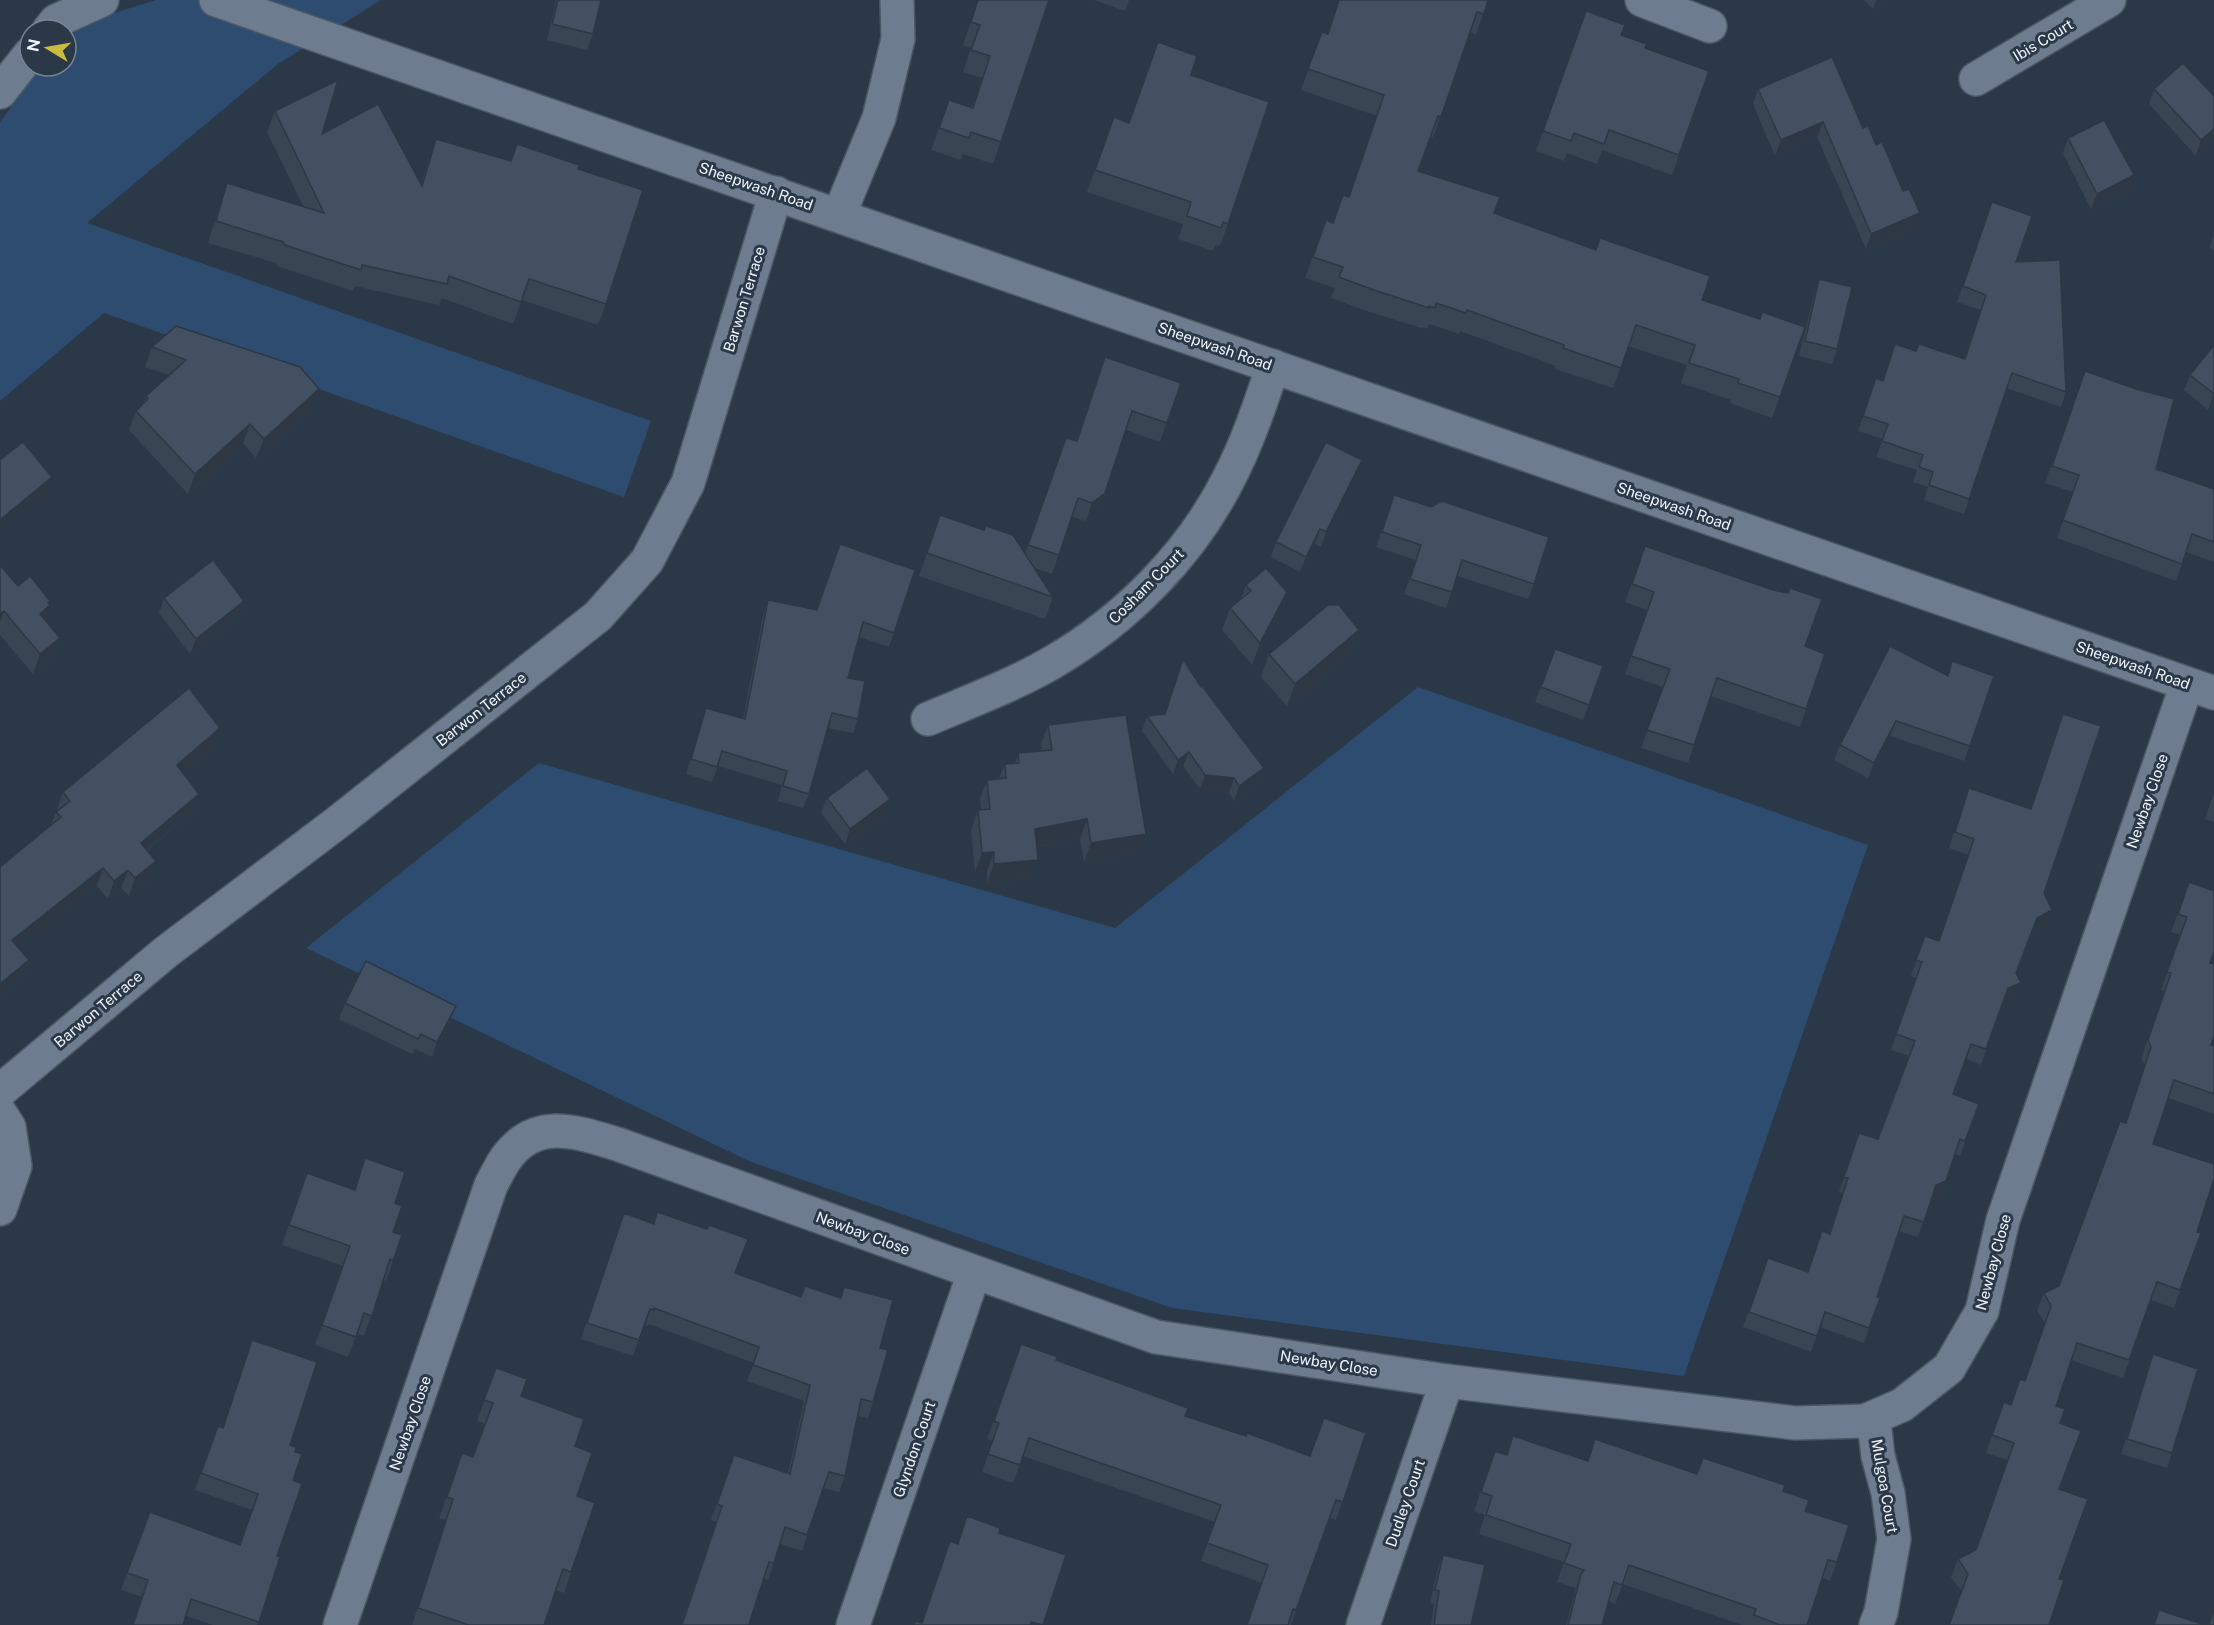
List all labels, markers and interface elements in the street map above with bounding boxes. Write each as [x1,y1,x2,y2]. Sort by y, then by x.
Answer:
street label: Ibis Court [2010,15,2076,65]
north arrow [18,18,78,78]
text: N [23,37,44,53]
street label: Sheepwash Road [697,158,815,214]
street label: Barwon Terrace [720,244,768,354]
street label: Sheepwash Road [1156,318,1274,374]
street label: Sheepwash Road [1615,478,1733,534]
street label: Cosham Court [1105,545,1187,627]
street label: Sheepwash Road [2074,637,2192,693]
street label: Barwon Terrace [433,669,529,749]
street label: Newbay Close [2123,752,2171,850]
street label: Barwon Terrace [51,967,145,1051]
street label: Newbay Close [814,1208,912,1258]
street label: Newbay Close [1972,1212,2014,1312]
street label: Newbay Close [1279,1347,1379,1379]
street label: Newbay Close [386,1374,434,1472]
street label: Glyndon Court [890,1398,938,1499]
street label: Mulgoa Court [1868,1438,1902,1535]
street label: Dudley Court [1382,1457,1428,1549]

